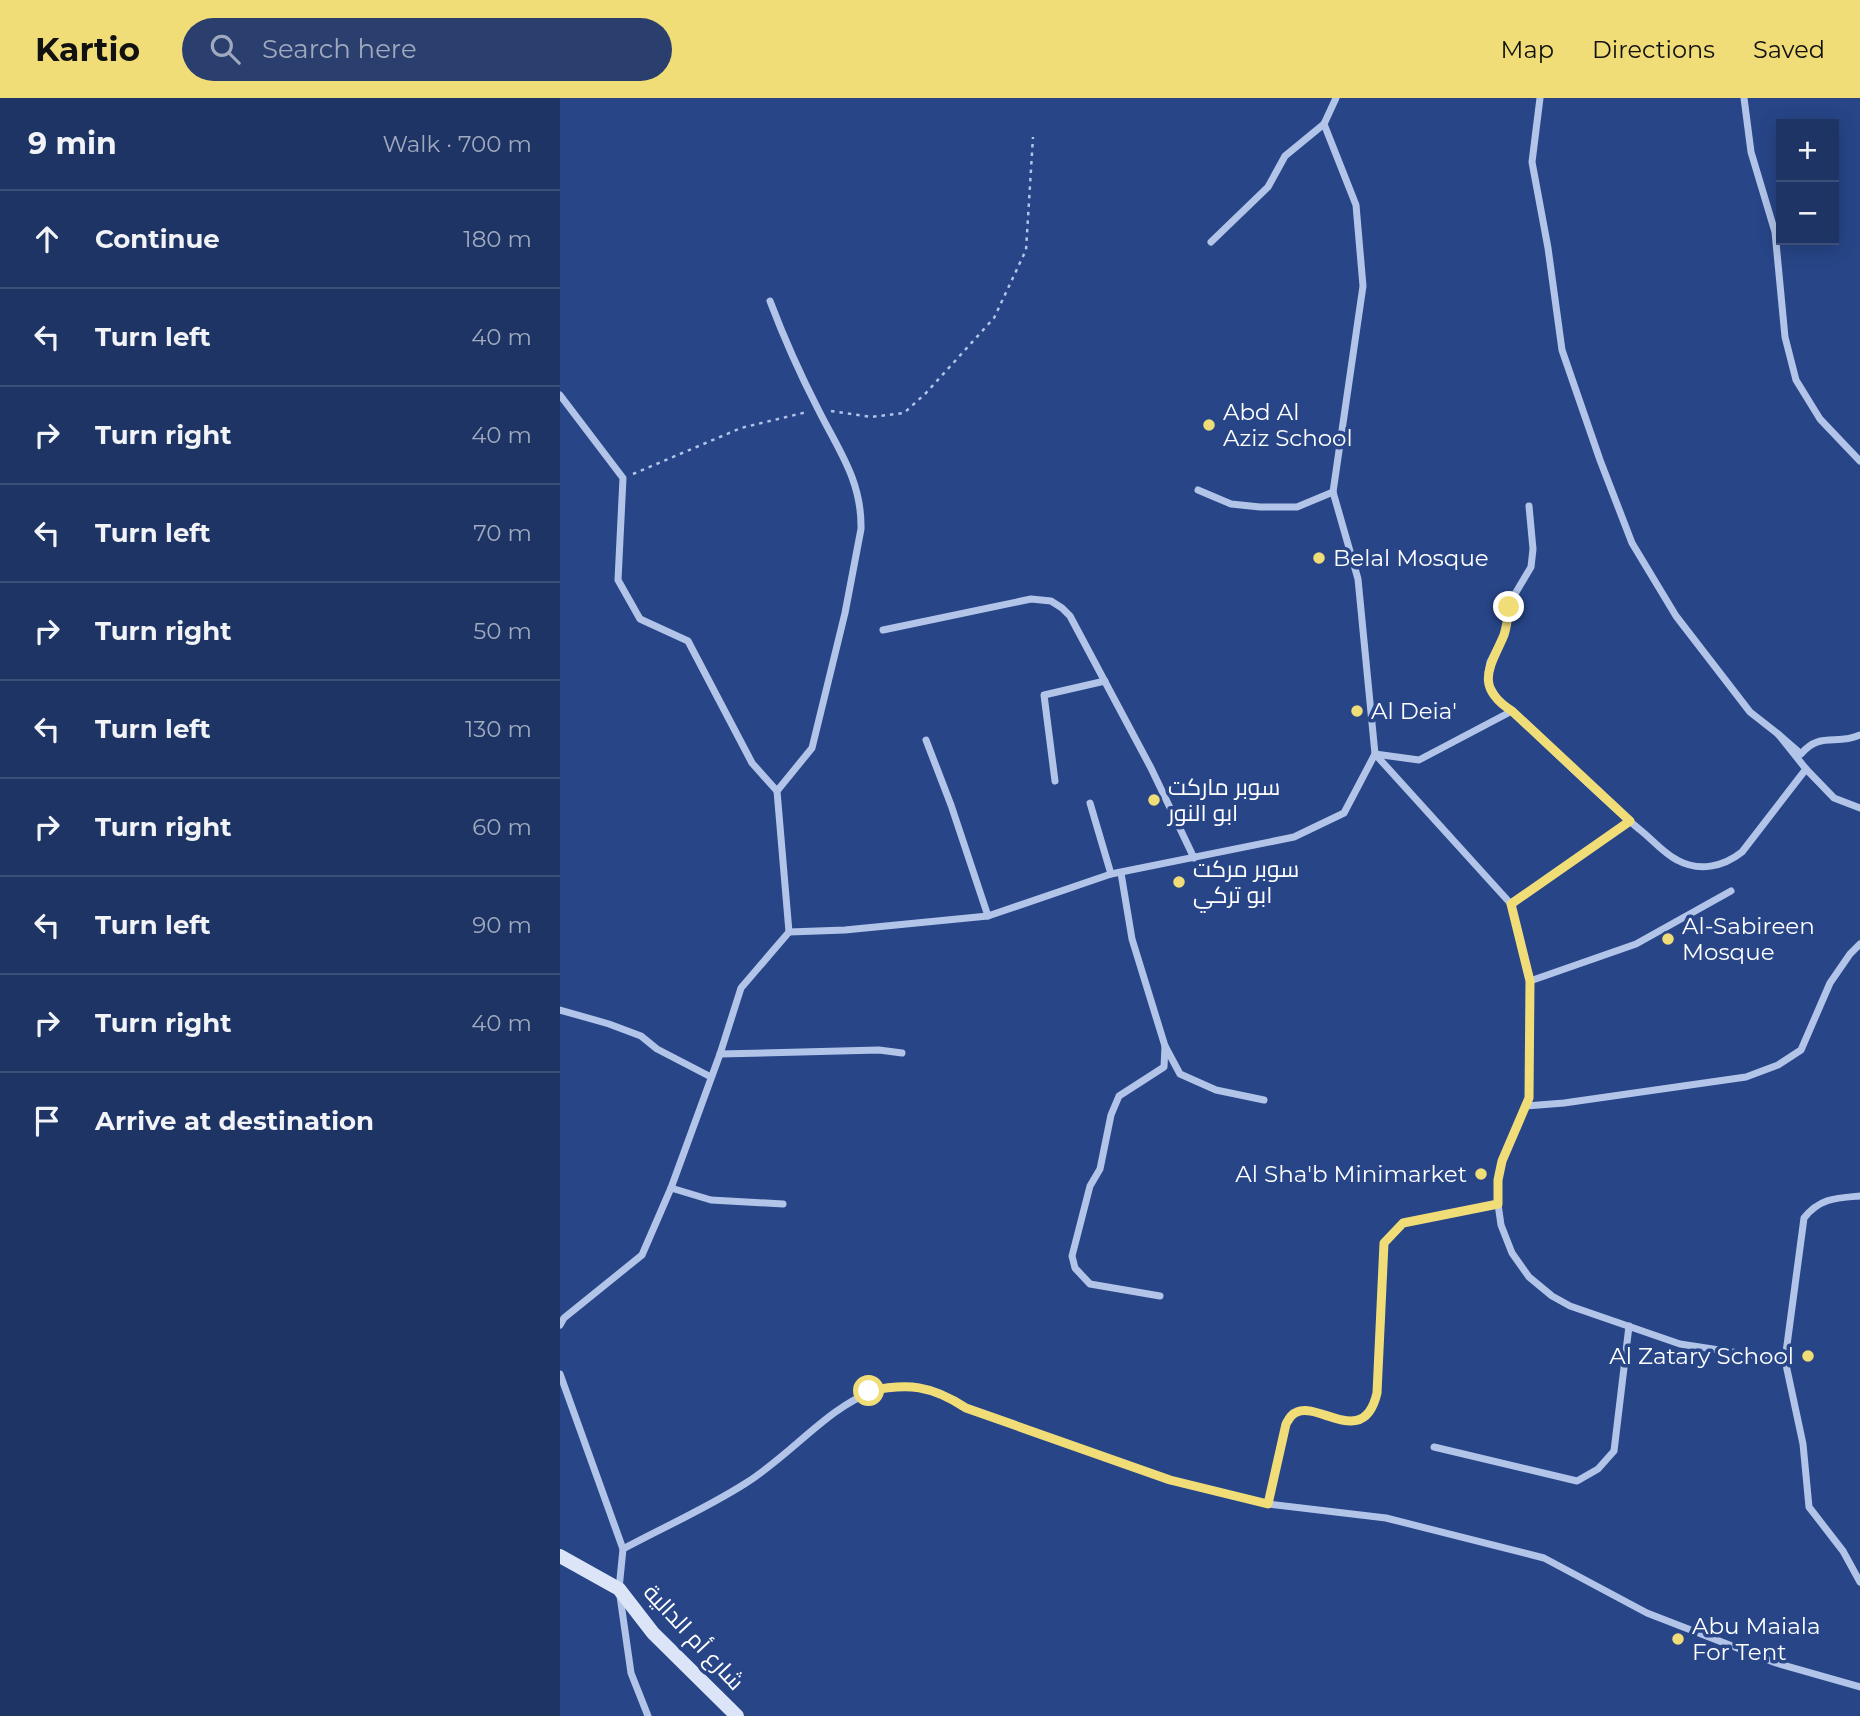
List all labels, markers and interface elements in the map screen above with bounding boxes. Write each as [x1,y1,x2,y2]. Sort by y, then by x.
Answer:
search box [182,18,672,81]
text: Kartio [35,29,140,69]
icon: search [206,30,244,68]
text: Search here [262,33,417,65]
text: Map [1501,35,1554,64]
text: Directions [1592,35,1715,64]
text: Saved [1753,35,1825,64]
map controls [1776,119,1839,245]
button: + [1776,119,1839,182]
text: 9 min [28,125,117,162]
text: Walk · 700 m [382,130,532,158]
button: − [1776,182,1839,245]
icon: ahead [28,220,66,258]
text: Continue [95,223,220,255]
text: 180 m [463,225,532,253]
icon: left [28,318,66,356]
text: Turn left [95,321,211,353]
text: 40 m [471,323,532,351]
place label: Abd Al Aziz School [1223,398,1353,452]
icon: right [28,416,66,454]
marker: Abd Al Aziz School [1201,417,1217,433]
text: Turn right [95,419,231,451]
text: 40 m [471,421,532,449]
icon: left [28,514,66,552]
text: Turn left [95,517,211,549]
text: 70 m [473,519,532,547]
place label: Belal Mosque [1333,544,1489,572]
marker: Belal Mosque [1311,550,1327,566]
route end [1493,591,1524,622]
icon: right [28,612,66,650]
text: Turn right [95,615,231,647]
text: 50 m [473,617,532,645]
place label: Al Deia' [1371,697,1457,725]
marker: Al Deia' [1349,703,1365,719]
icon: left [28,710,66,748]
text: Turn left [95,713,211,745]
text: 130 m [465,715,532,743]
place label: سوبر ماركت ابو النور [1166,773,1280,827]
marker: سوبر ماركت ابو النور [1146,792,1162,808]
icon: right [28,808,66,846]
text: Turn right [95,811,231,843]
text: 60 m [472,813,532,841]
place label: سوبر مركت ابو تركي [1193,855,1299,913]
marker: سوبر مركت ابو تركي [1171,874,1187,890]
icon: left [28,906,66,944]
text: Turn left [95,909,211,941]
text: 90 m [472,911,532,939]
place label: Al-Sabireen Mosque [1682,912,1815,966]
marker: Al-Sabireen Mosque [1660,931,1676,947]
icon: right [28,1004,66,1042]
text: Turn right [95,1007,231,1039]
text: 40 m [471,1009,532,1037]
icon: arrive [28,1102,66,1140]
text: Arrive at destination [95,1105,374,1137]
place label: Al Sha'b Minimarket [1235,1160,1467,1188]
marker: Al Sha'b Minimarket [1473,1166,1489,1182]
place label: Al Zatary School [1609,1342,1794,1370]
marker: Al Zatary School [1800,1348,1816,1364]
route start [853,1375,884,1406]
street label: شارع أم الدالية [636,1578,751,1697]
place label: Abu Maiala For Tent [1692,1612,1821,1666]
marker: Abu Maiala For Tent [1670,1631,1686,1647]

